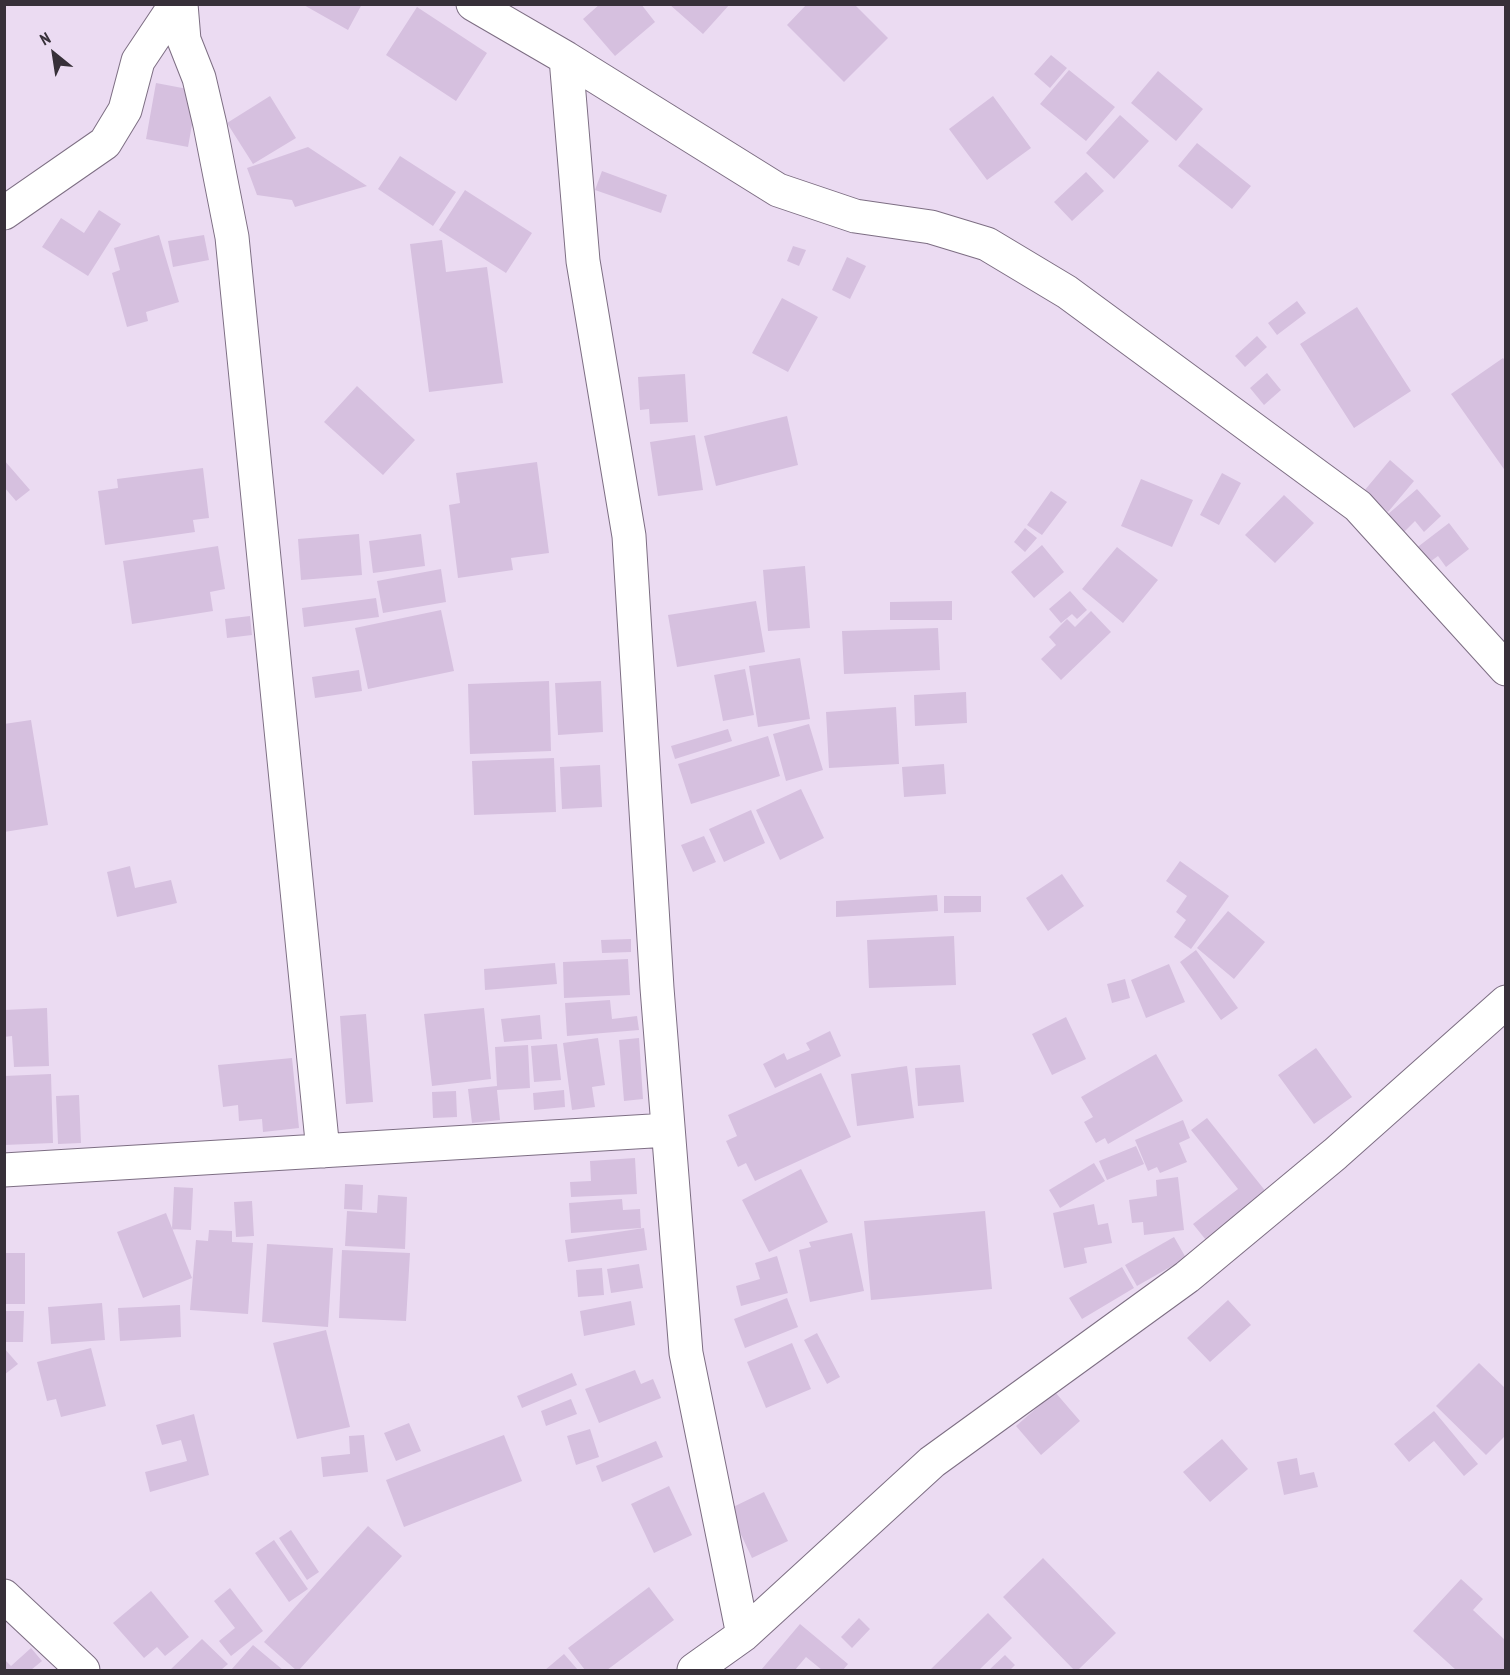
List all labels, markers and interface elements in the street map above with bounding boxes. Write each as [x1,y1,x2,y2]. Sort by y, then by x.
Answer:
north arrow [24,24,84,84]
text: N [36,28,54,49]

